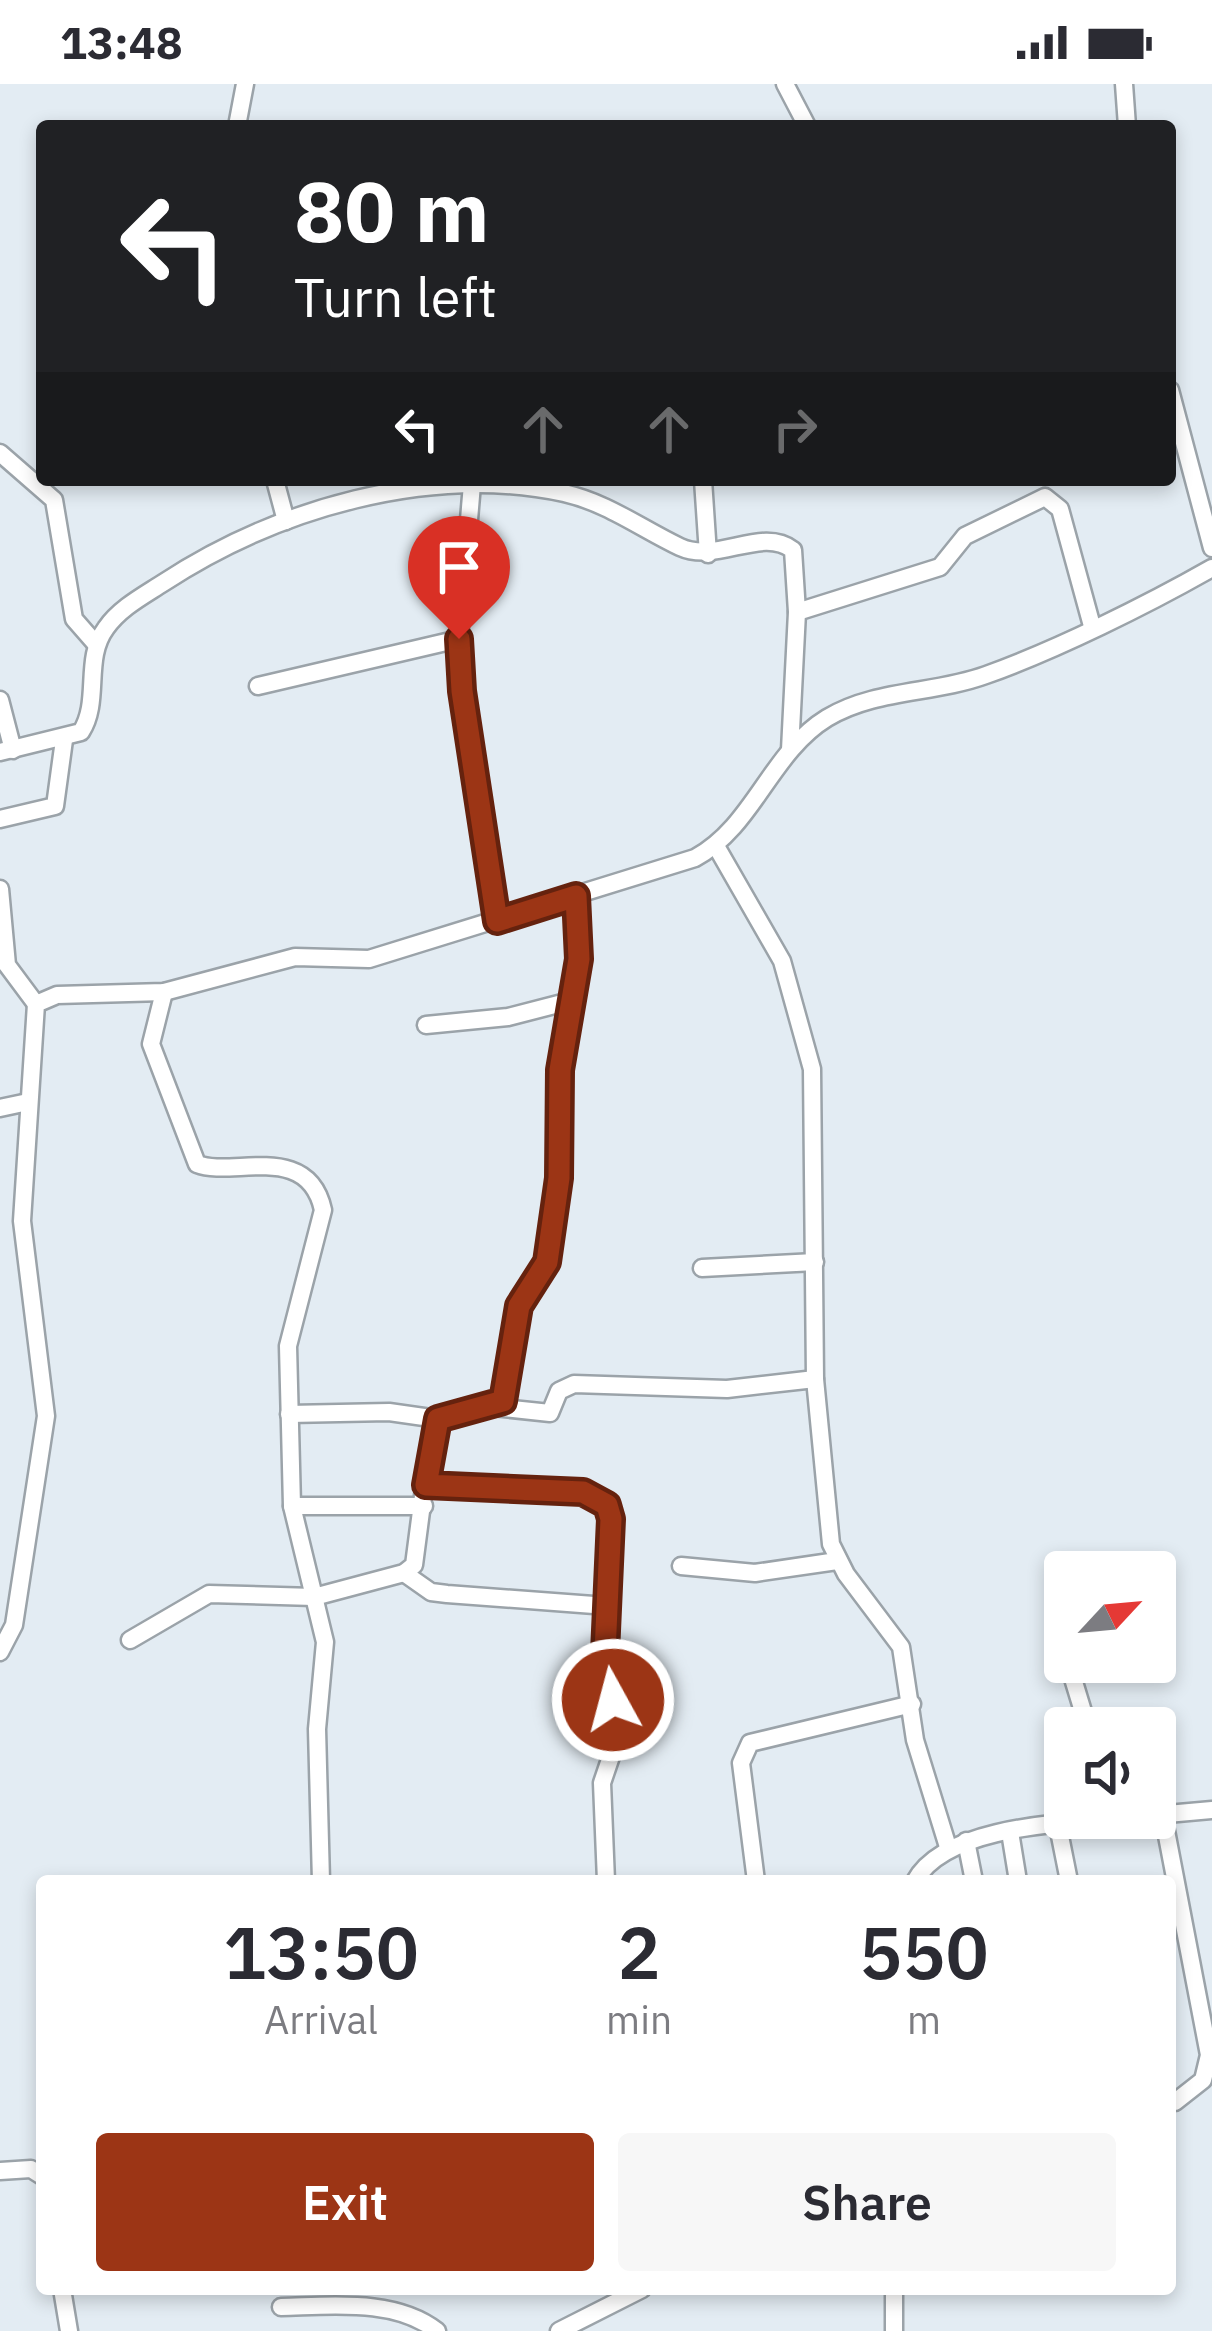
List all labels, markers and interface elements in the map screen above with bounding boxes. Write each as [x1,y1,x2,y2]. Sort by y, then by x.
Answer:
text: 13:48 [60,13,183,71]
text: 80 m [294,156,490,265]
icon: left [96,168,252,324]
text: Turn left [294,262,497,332]
icon: left [384,396,450,462]
icon: ahead [510,396,576,462]
icon: ahead [636,396,702,462]
icon: right [762,396,828,462]
pin [408,516,510,639]
icon: arrive [426,534,492,600]
north arrow [1044,1551,1176,1683]
map controls [1044,1551,1176,1839]
position arrow [550,1637,676,1763]
button: sound [1044,1707,1176,1839]
text: 13:50 [223,1905,419,1999]
text: 2 [617,1905,661,1999]
text: 550 [859,1905,989,1999]
text: Arrival [264,1994,378,2045]
text: min [606,1994,672,2045]
text: m [907,1994,941,2045]
button: Exit [96,2133,594,2271]
button: Share [618,2133,1116,2271]

